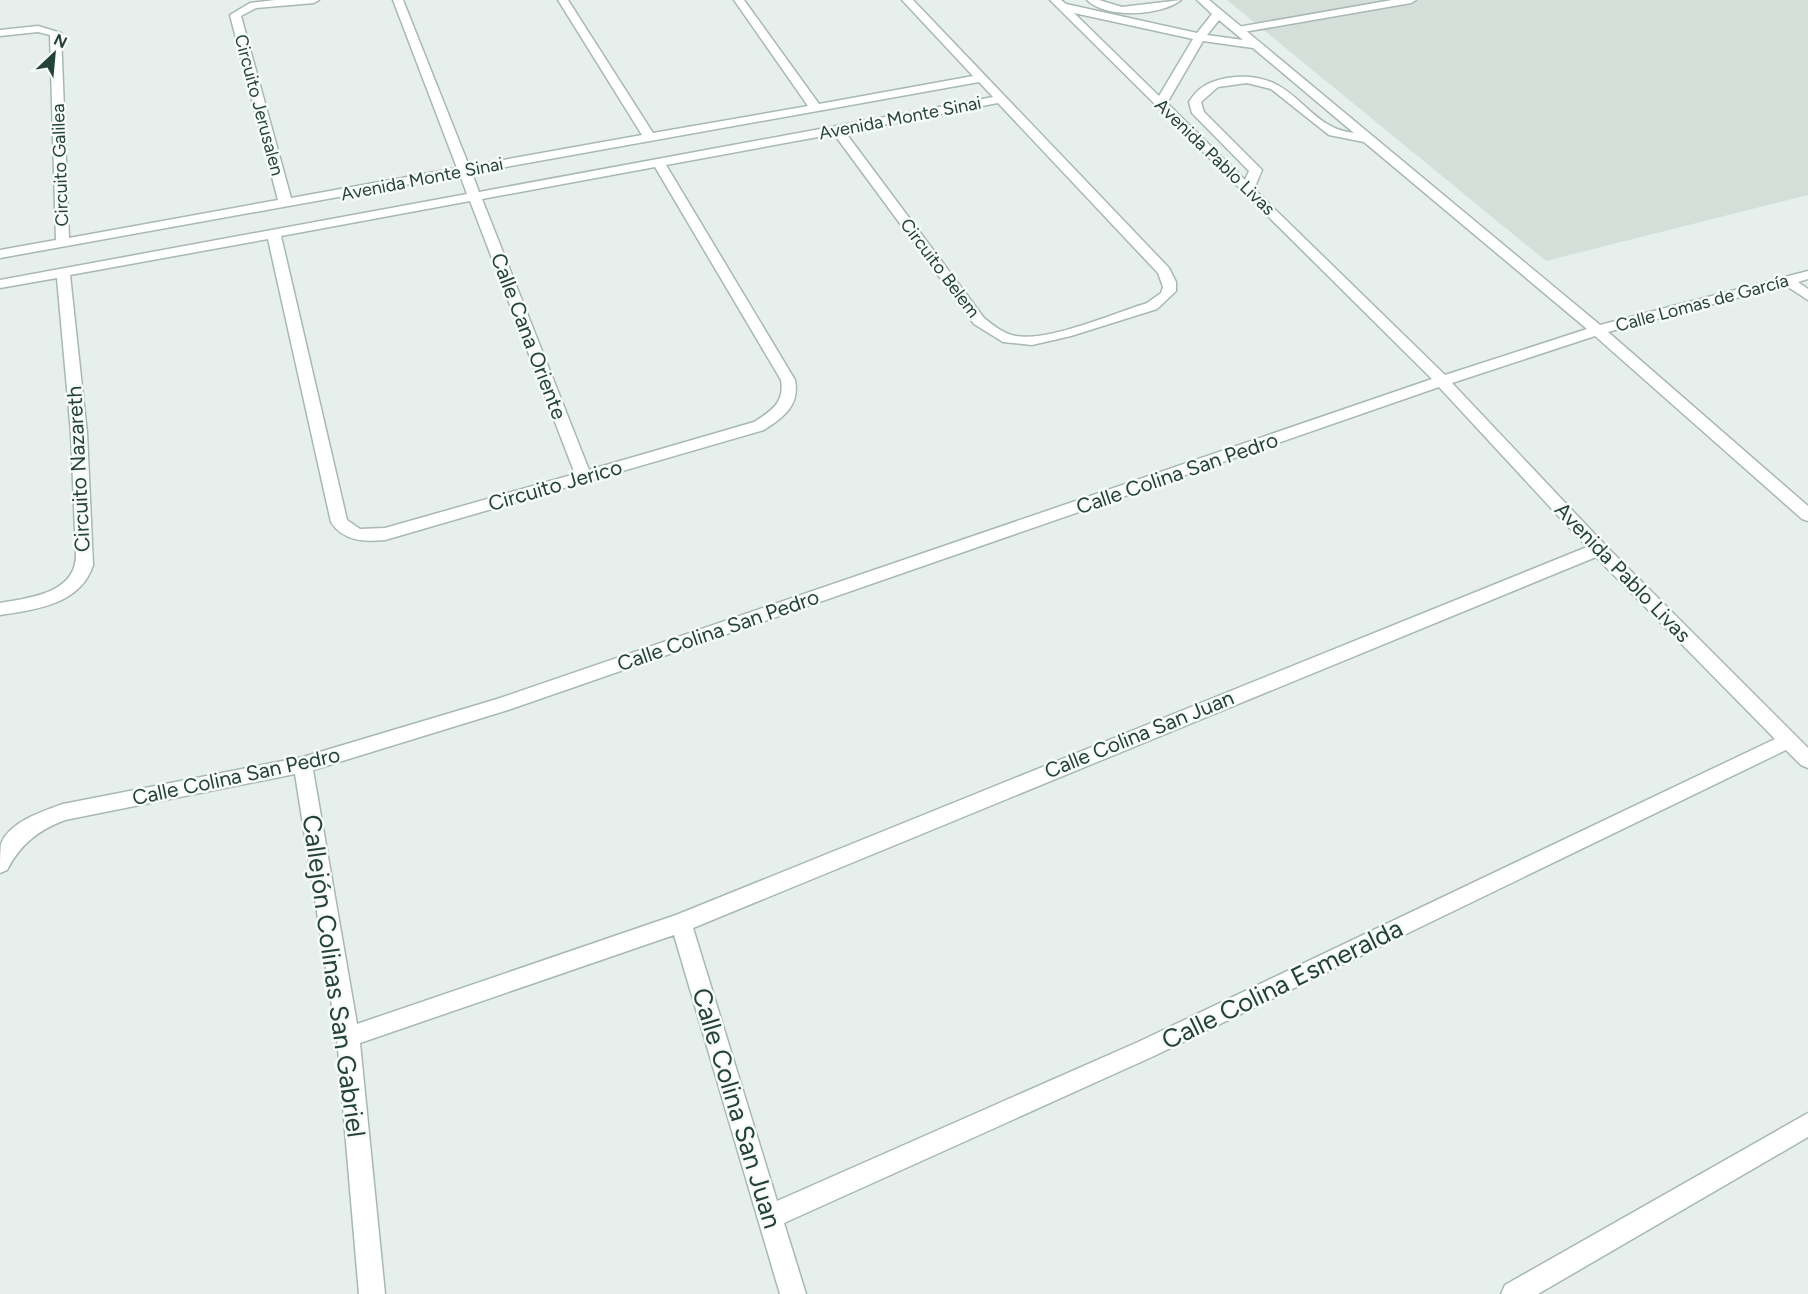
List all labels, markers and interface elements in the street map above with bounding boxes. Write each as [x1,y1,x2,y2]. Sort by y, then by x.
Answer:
north arrow [24,24,84,84]
text: N [51,30,70,52]
street label: Circuito Jerusalen [230,32,288,178]
street label: Avenida Monte Sinai [817,91,983,145]
street label: Avenida Pablo Livas [1150,94,1280,220]
street label: Circuito Galilea [47,103,73,227]
street label: Avenida Monte Sinai [339,152,505,206]
street label: Circuito Belem [895,214,985,322]
street label: Calle Cana Oriente [486,249,572,423]
street label: Calle Lomas de García [1613,269,1791,337]
street label: Circuito Nazareth [61,385,95,553]
street label: Calle Colina San Pedro [1073,427,1281,519]
street label: Circuito Jerico [485,454,625,516]
street label: Avenida Pablo Livas [1550,497,1696,647]
street label: Calle Colina San Pedro [614,584,822,676]
street label: Calle Colina San Juan [1041,685,1237,783]
street label: Calle Colina San Pedro [130,742,342,810]
street label: Callejón Colinas San Gabriel [295,813,373,1139]
street label: Calle Colina Esmeralda [1156,912,1408,1056]
street label: Calle Colina San Juan [685,984,789,1232]

